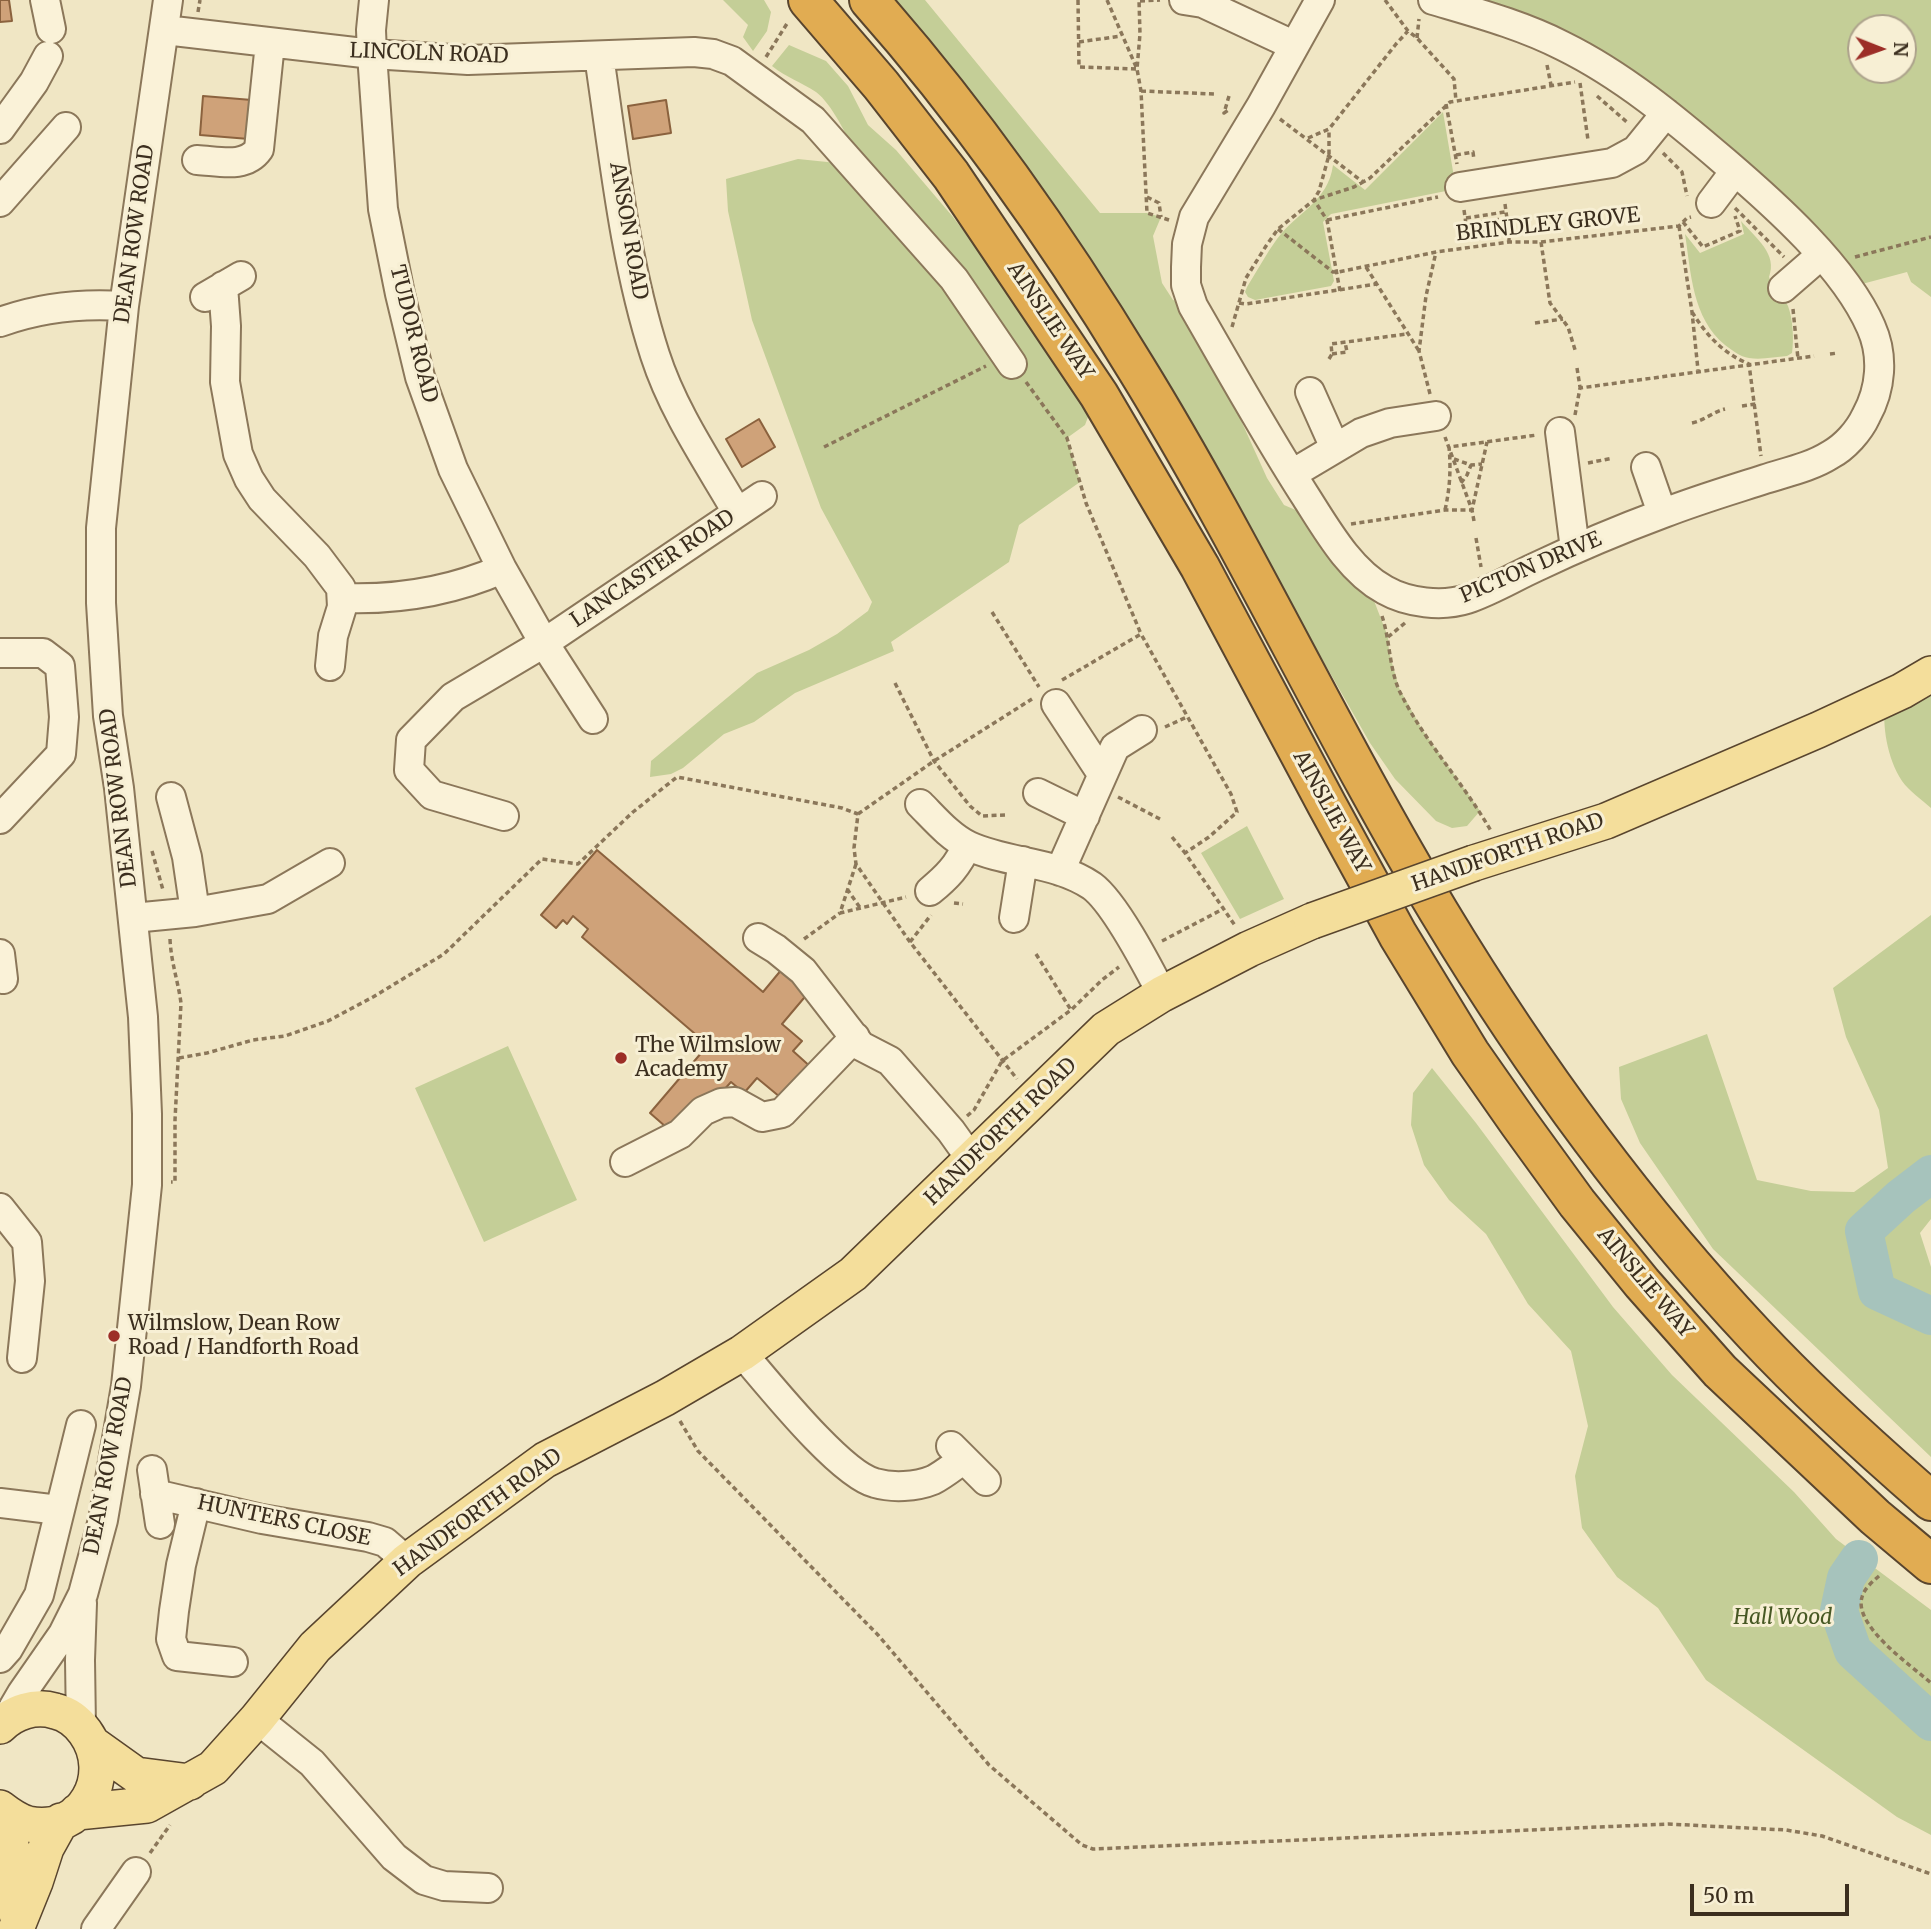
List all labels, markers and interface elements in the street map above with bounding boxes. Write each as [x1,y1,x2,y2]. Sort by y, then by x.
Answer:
north arrow [1847,14,1917,84]
street label: LINCOLN ROAD [349,39,509,69]
text: N [1889,42,1913,57]
street label: DEAN ROW ROAD [110,143,160,325]
street label: ANSON ROAD [604,160,652,302]
street label: BRINDLEY GROVE [1455,203,1641,247]
street label: AINSLIE WAY [1002,258,1098,384]
street label: TUDOR ROAD [384,263,442,405]
street label: LANCASTER ROAD [566,505,740,633]
street label: PICTON DRIVE [1457,527,1605,609]
street label: DEAN ROW ROAD [96,707,142,889]
street label: AINSLIE WAY [1287,747,1375,877]
street label: HANDFORTH ROAD [1409,808,1607,898]
place label: The Wilmslow Academy [635,1033,781,1083]
marker: The Wilmslow Academy [613,1050,629,1066]
street label: HANDFORTH ROAD [920,1053,1082,1211]
street label: AINSLIE WAY [1592,1223,1698,1343]
place label: Wilmslow, Dean Row Road / Handforth Road [128,1311,359,1361]
marker: Wilmslow, Dean Row Road / Handforth Road [106,1328,122,1344]
street label: DEAN ROW ROAD [79,1375,139,1557]
street label: HANDFORTH ROAD [389,1444,567,1582]
street label: HUNTERS CLOSE [195,1490,373,1552]
park label: Hall Wood [1734,1605,1832,1631]
scale bar [1693,1870,1852,1914]
text: 50 m [1703,1882,1754,1909]

